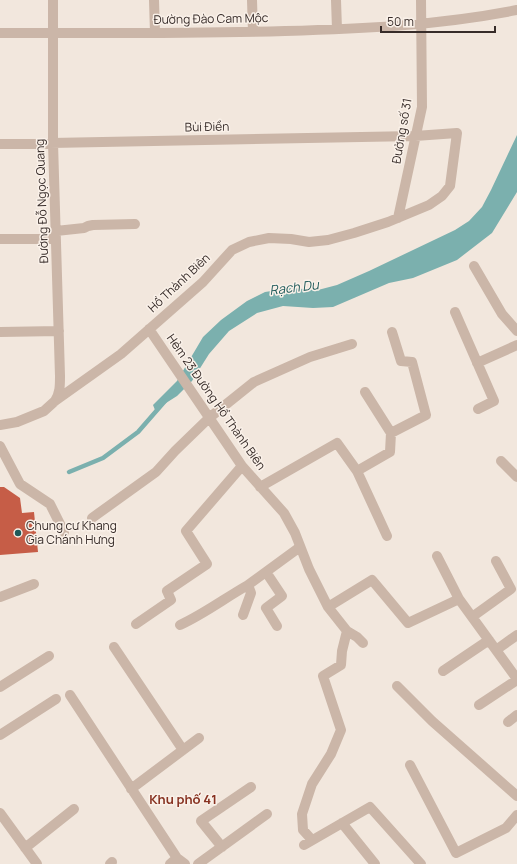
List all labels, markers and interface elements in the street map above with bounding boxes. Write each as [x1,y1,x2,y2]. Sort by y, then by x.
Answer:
scale bar [381,8,495,34]
street label: Đường Đào Cam Mộc [153,9,269,28]
text: 50 m [387,13,414,30]
street label: Đường số 31 [387,97,416,165]
street label: Bùi Điền [185,118,229,135]
street label: Đường Đỗ Ngọc Quang [31,138,52,264]
street label: Hồ Thành Biên [144,249,214,316]
water label: Rạch Du [268,275,321,299]
street label: Hẻm 23 Đường Hồ Thành Biên [163,330,270,473]
place label: Chung cư Khang Gia Chánh Hưng [26,517,117,548]
marker: Chung cư Khang Gia Chánh Hưng [13,528,23,538]
district label: Khu phố 41 [149,790,217,808]

